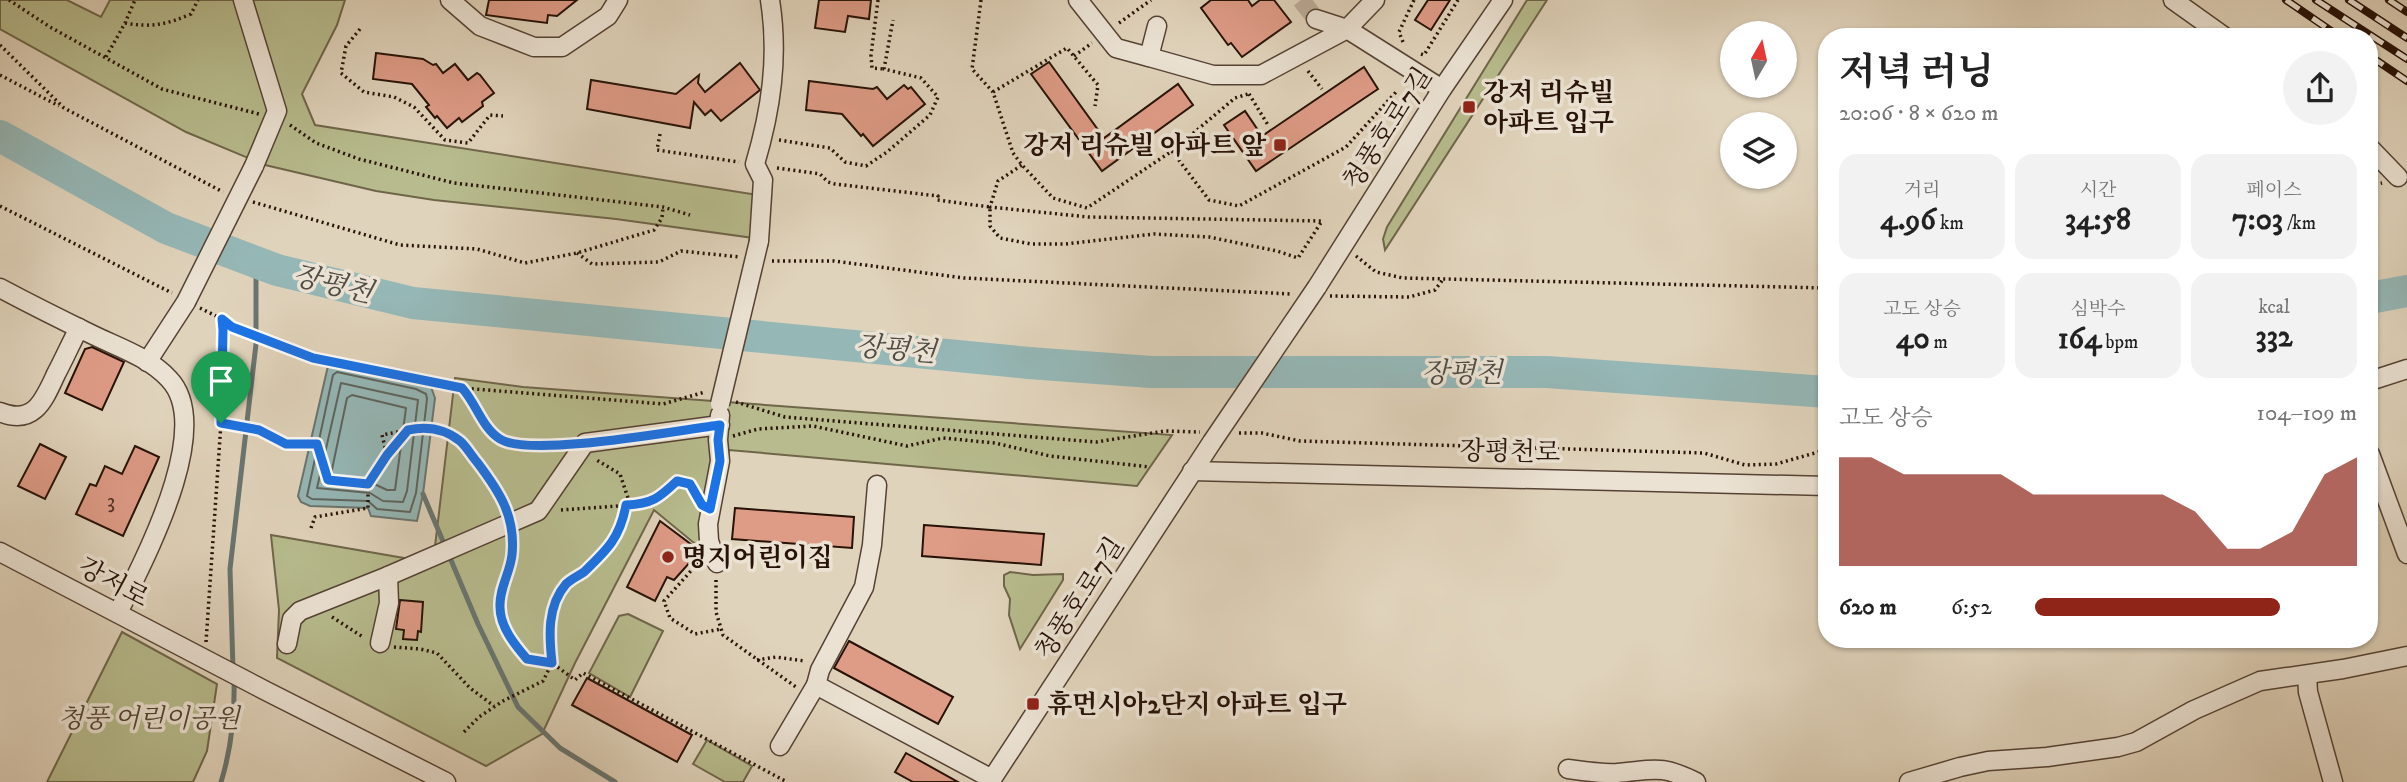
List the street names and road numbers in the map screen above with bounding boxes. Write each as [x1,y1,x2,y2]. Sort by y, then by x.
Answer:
street label: 청풍호로7길 [1336,61,1440,196]
street label: 장평천로 [1459,435,1560,470]
street label: 청풍호로7길 [1028,531,1132,666]
street label: 강저로 [72,551,154,616]

